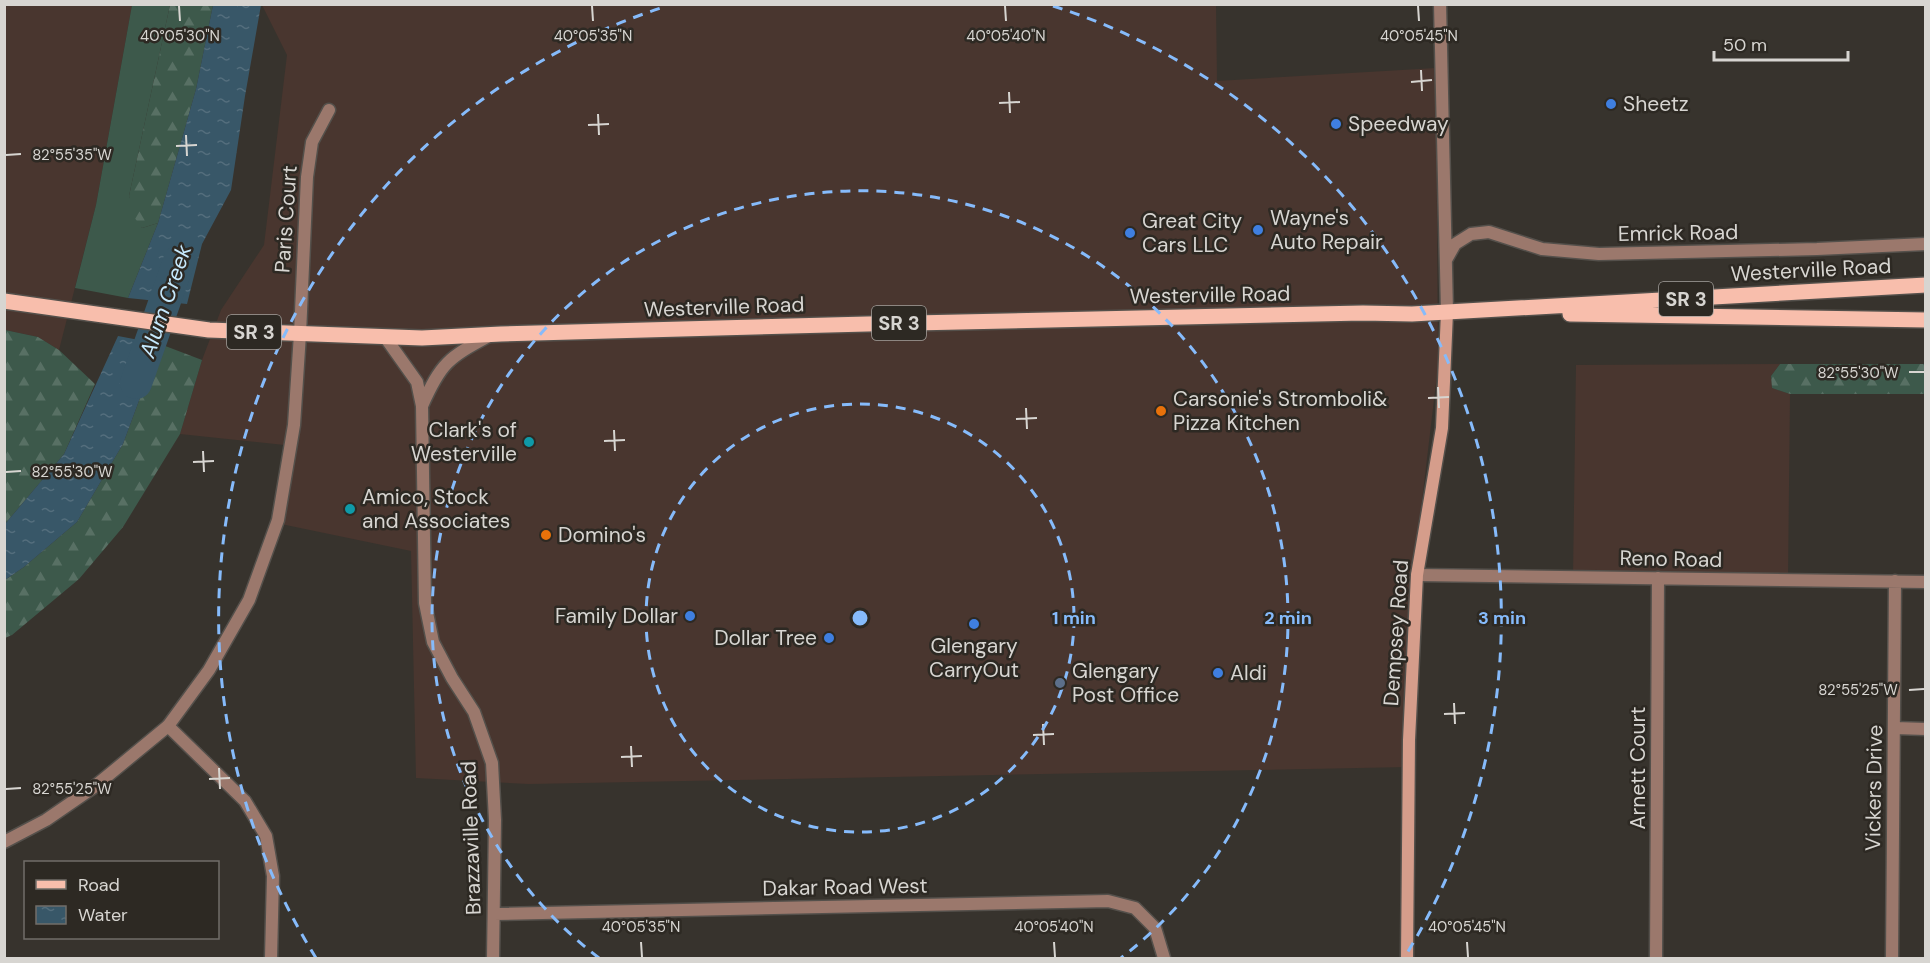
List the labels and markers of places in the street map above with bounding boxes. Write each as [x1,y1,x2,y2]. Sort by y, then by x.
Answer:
place label: Sheetz [1623,90,1689,118]
marker: Sheetz [1604,97,1618,111]
place label: Speedway [1348,110,1449,138]
marker: Speedway [1329,117,1343,131]
place label: Wayne's Auto Repair [1270,204,1383,256]
place label: Great City Cars LLC [1142,207,1242,259]
marker: Wayne's Auto Repair [1251,223,1265,237]
marker: Great City Cars LLC [1123,226,1137,240]
place label: Carsonie's Stromboli& Pizza Kitchen [1173,385,1388,437]
marker: Carsonie's Stromboli& Pizza Kitchen [1154,404,1168,418]
place label: Clark's of Westerville [411,416,517,468]
marker: Clark's of Westerville [522,435,536,449]
place label: Amico, Stock and Associates [362,483,510,535]
marker: Amico, Stock and Associates [343,502,357,516]
place label: Domino's [558,521,646,549]
marker: Domino's [539,528,553,542]
place label: Family Dollar [555,602,678,630]
centre of rings [850,608,870,628]
marker: Family Dollar [683,609,697,623]
marker: Glengary CarryOut [967,617,981,631]
place label: Dollar Tree [714,624,817,652]
marker: Dollar Tree [822,631,836,645]
place label: Glengary CarryOut [929,632,1019,684]
place label: Glengary Post Office [1072,657,1179,709]
place label: Aldi [1230,659,1267,687]
marker: Aldi [1211,666,1225,680]
marker: Glengary Post Office [1053,676,1067,690]

